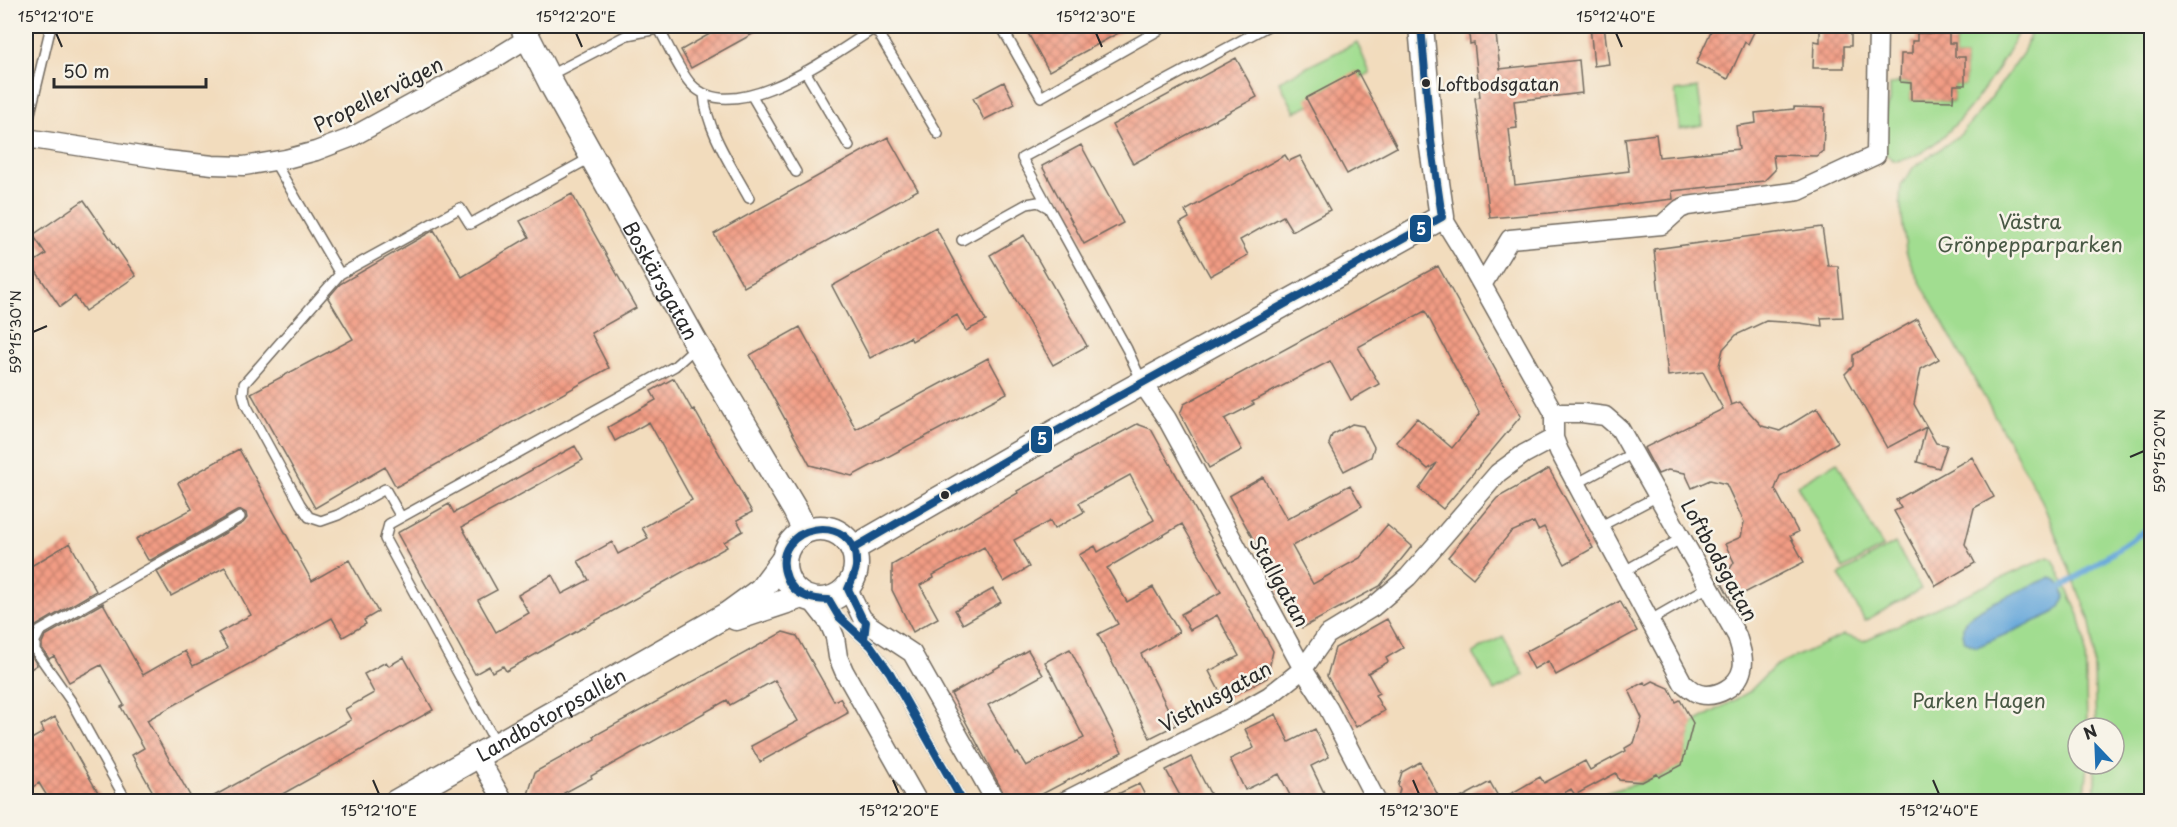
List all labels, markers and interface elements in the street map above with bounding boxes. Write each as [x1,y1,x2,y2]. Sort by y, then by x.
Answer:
text: 15°12'10"E [18,4,94,27]
text: 15°12'20"E [536,4,616,27]
text: 15°12'30"E [1056,4,1136,27]
text: 15°12'40"E [1576,4,1656,27]
street label: Propellervägen [308,48,448,140]
scale bar [54,51,206,89]
text: 50 m [63,57,110,84]
place label: Loftbodsgatan [1437,70,1559,97]
marker: Loftbodsgatan [1420,77,1432,89]
park label: Västra Grönpepparparken [1937,206,2123,259]
line badge: 5 [1409,214,1432,243]
street label: Boskärsgatan [616,216,706,345]
text: 5 [1416,216,1426,240]
text: 59°15'30"N [3,290,26,374]
text: 59°15'20"N [2147,409,2170,493]
line badge: 5 [1030,425,1053,454]
text: 5 [1037,426,1047,450]
unlabelled marker [939,489,951,501]
street label: Loftbodsgatan [1674,493,1766,627]
street label: Stallgatan [1242,530,1318,632]
street label: Visthusgatan [1153,653,1277,739]
street label: Landbotorpsallén [470,660,631,769]
park label: Parken Hagen [1912,685,2046,715]
north arrow [2066,716,2126,776]
text: N [2079,718,2100,745]
text: 15°12'10"E [341,798,417,821]
text: 15°12'20"E [859,798,939,821]
text: 15°12'30"E [1379,798,1459,821]
text: 15°12'40"E [1899,798,1979,821]

